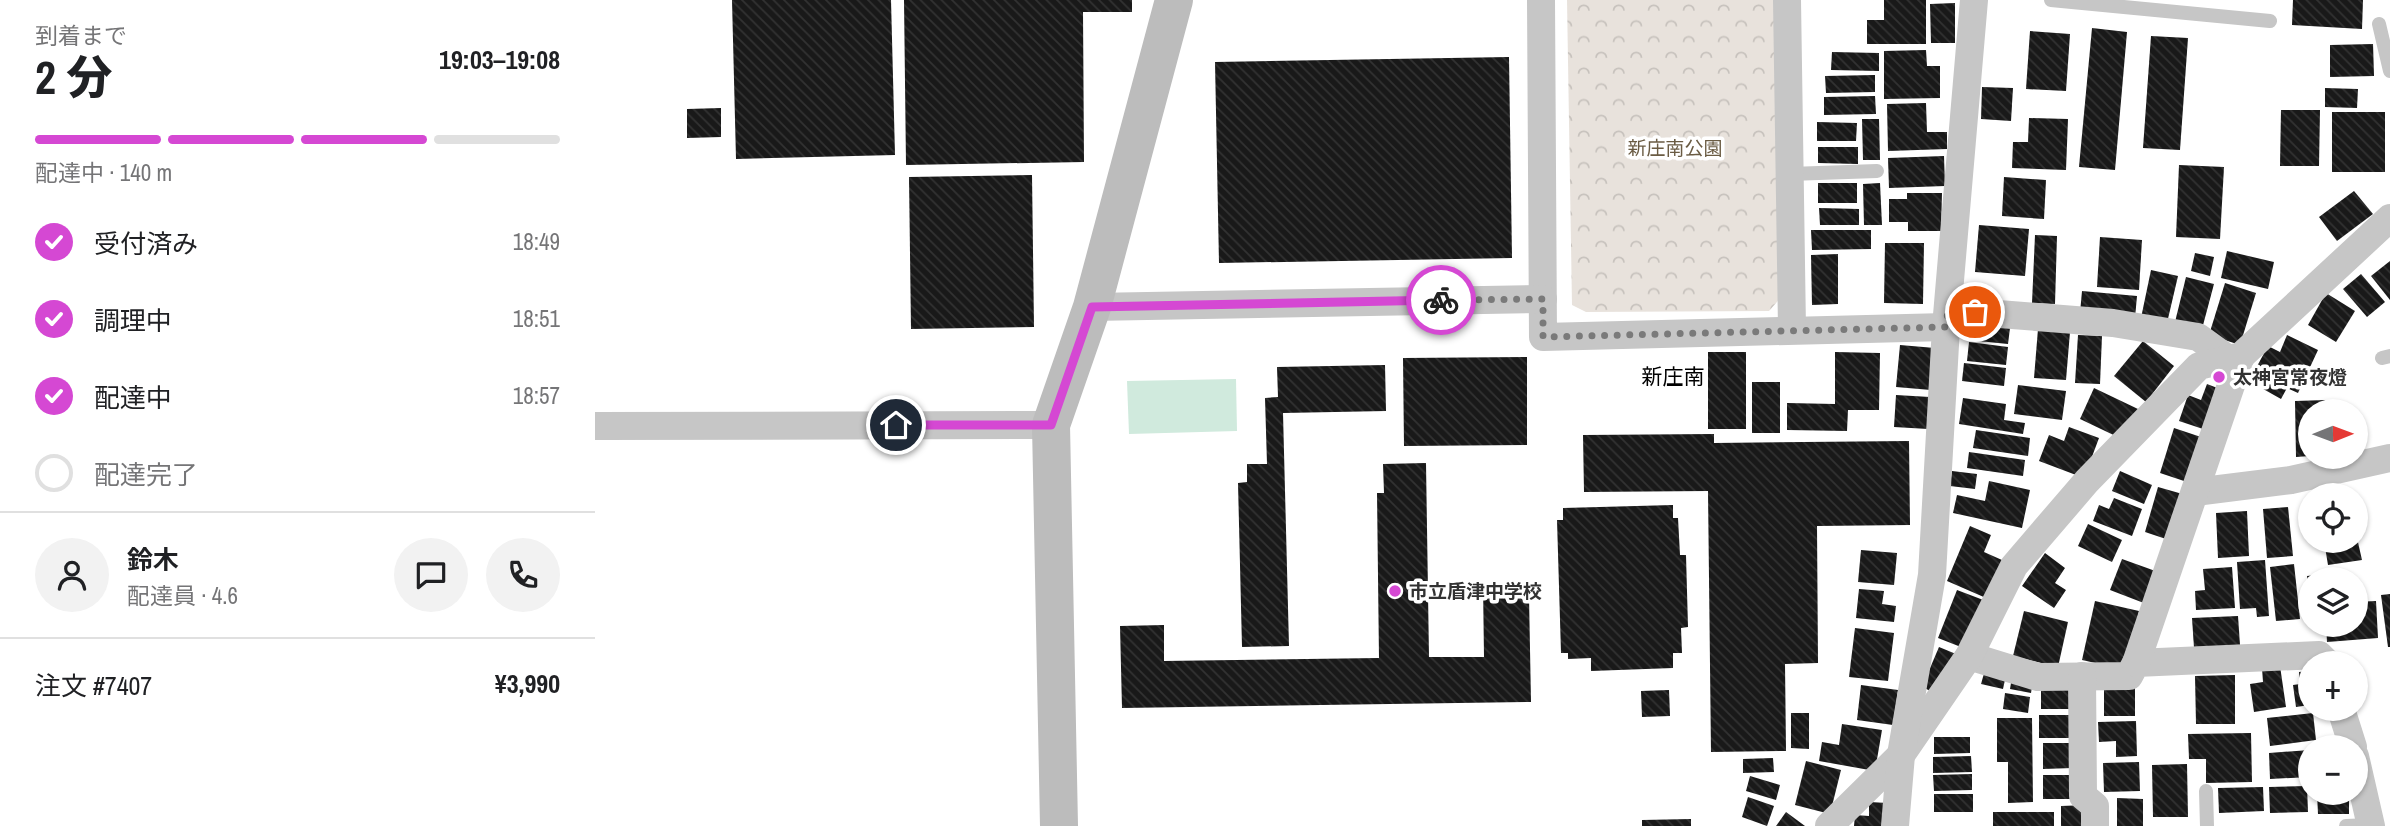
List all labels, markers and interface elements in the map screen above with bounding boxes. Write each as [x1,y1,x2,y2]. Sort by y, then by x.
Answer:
text: 到着まで [35,20,127,51]
text: 19:03–19:08 [439,42,560,77]
text: 2 分 [35,46,112,108]
park label: 新庄南公園 [1627,135,1723,161]
text: 配達中 · 140 m [35,157,172,188]
icon: check [35,223,73,261]
text: 受付済み [94,226,198,261]
text: 18:49 [513,226,560,257]
courier [1406,265,1476,335]
icon: bike [1422,281,1460,319]
pin [1945,282,2005,342]
icon: bag [1956,293,1994,331]
icon: check [35,300,73,338]
text: 調理中 [94,303,172,338]
text: 18:51 [513,303,560,334]
district label: 新庄南 [1642,362,1705,391]
place label: 太神宮常夜燈 [2233,364,2347,390]
marker: 太神宮常夜燈 [2211,369,2227,385]
icon: check [35,377,73,415]
text: 配達中 [94,380,172,415]
text: 18:57 [513,380,560,411]
pin [866,395,926,455]
north arrow [2298,399,2368,469]
map controls [2298,399,2368,805]
icon: home [877,406,915,444]
text: 配達完了 [94,457,198,492]
button: locate [2298,483,2368,553]
button: person [35,538,109,612]
button: chat [394,538,468,612]
button: phone [486,538,560,612]
text: 鈴木 [127,542,179,577]
button: layers [2298,567,2368,637]
place label: 市立盾津中学校 [1409,578,1542,604]
text: 配達員 · 4.6 [127,580,238,611]
marker: 市立盾津中学校 [1387,583,1403,599]
button: + [2298,651,2368,721]
text: ¥3,990 [495,666,560,701]
text: 注文 #7407 [35,668,152,703]
button: − [2298,735,2368,805]

